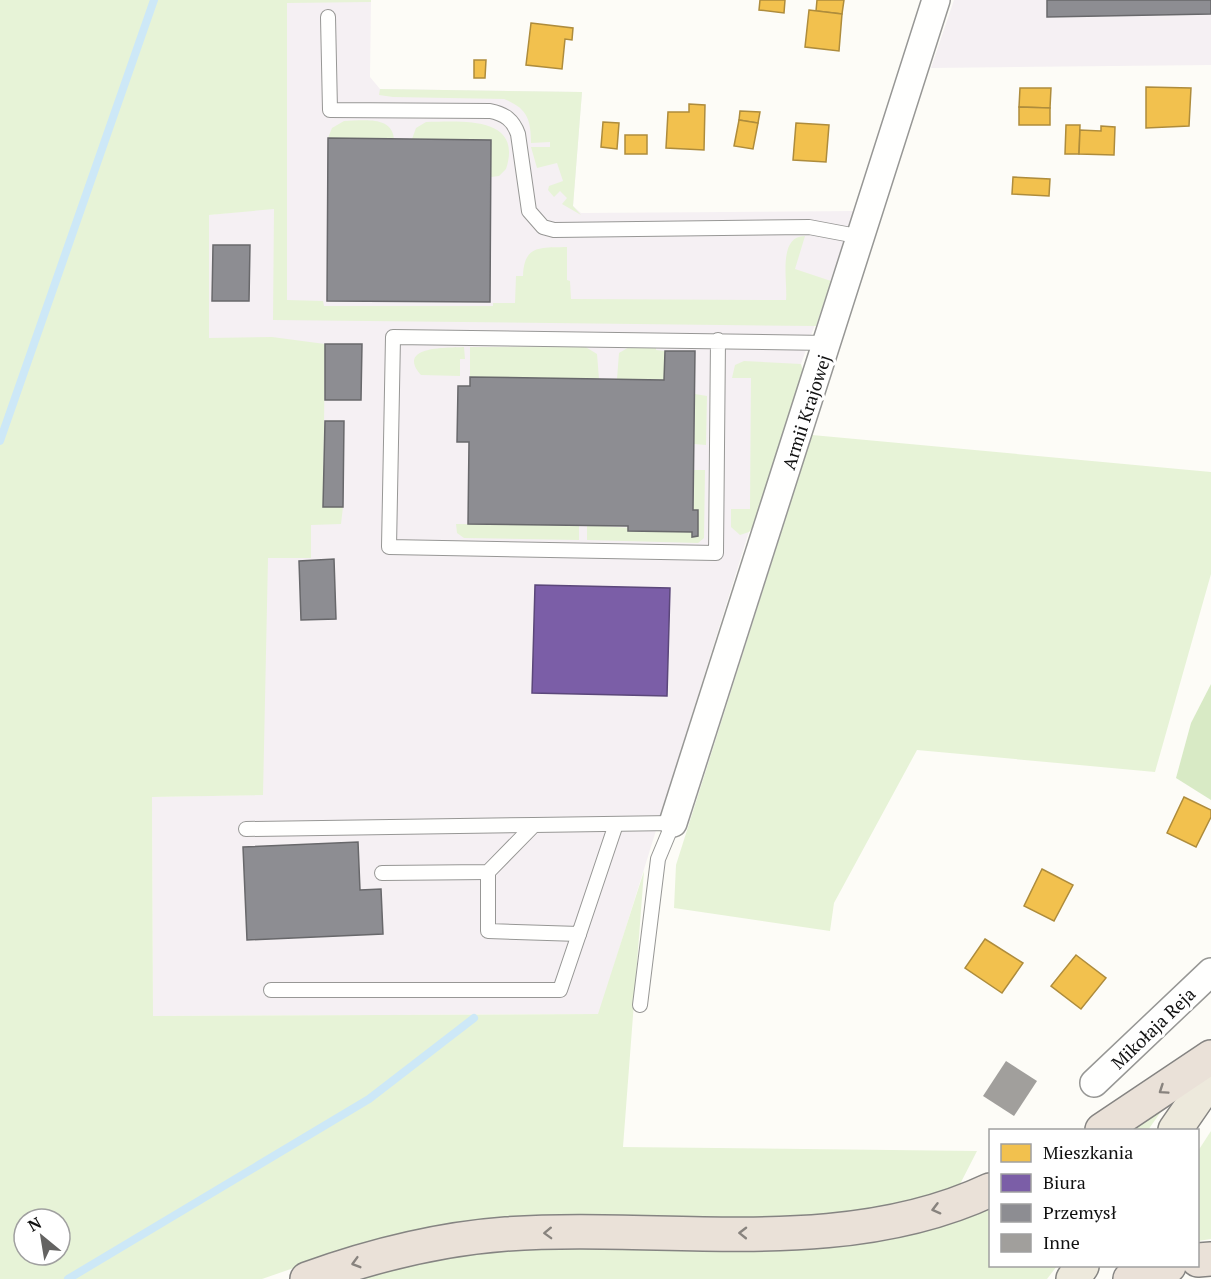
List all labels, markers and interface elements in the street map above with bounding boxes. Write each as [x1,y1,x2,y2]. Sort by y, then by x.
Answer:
street label: Armii Krajowej [776,351,836,473]
street label: Mikołaja Reja [1106,982,1200,1074]
one-way arrow [1158,1083,1169,1094]
legend [989,1129,1199,1267]
text: Mieszkania [1043,1140,1133,1164]
text: Biura [1043,1170,1086,1194]
text: Przemysł [1043,1200,1117,1224]
one-way arrow [931,1202,941,1215]
north arrow [12,1207,72,1267]
text: N [24,1211,45,1237]
one-way arrow [543,1227,552,1239]
one-way arrow [738,1227,747,1239]
text: Inne [1043,1230,1080,1254]
one-way arrow [351,1256,362,1268]

